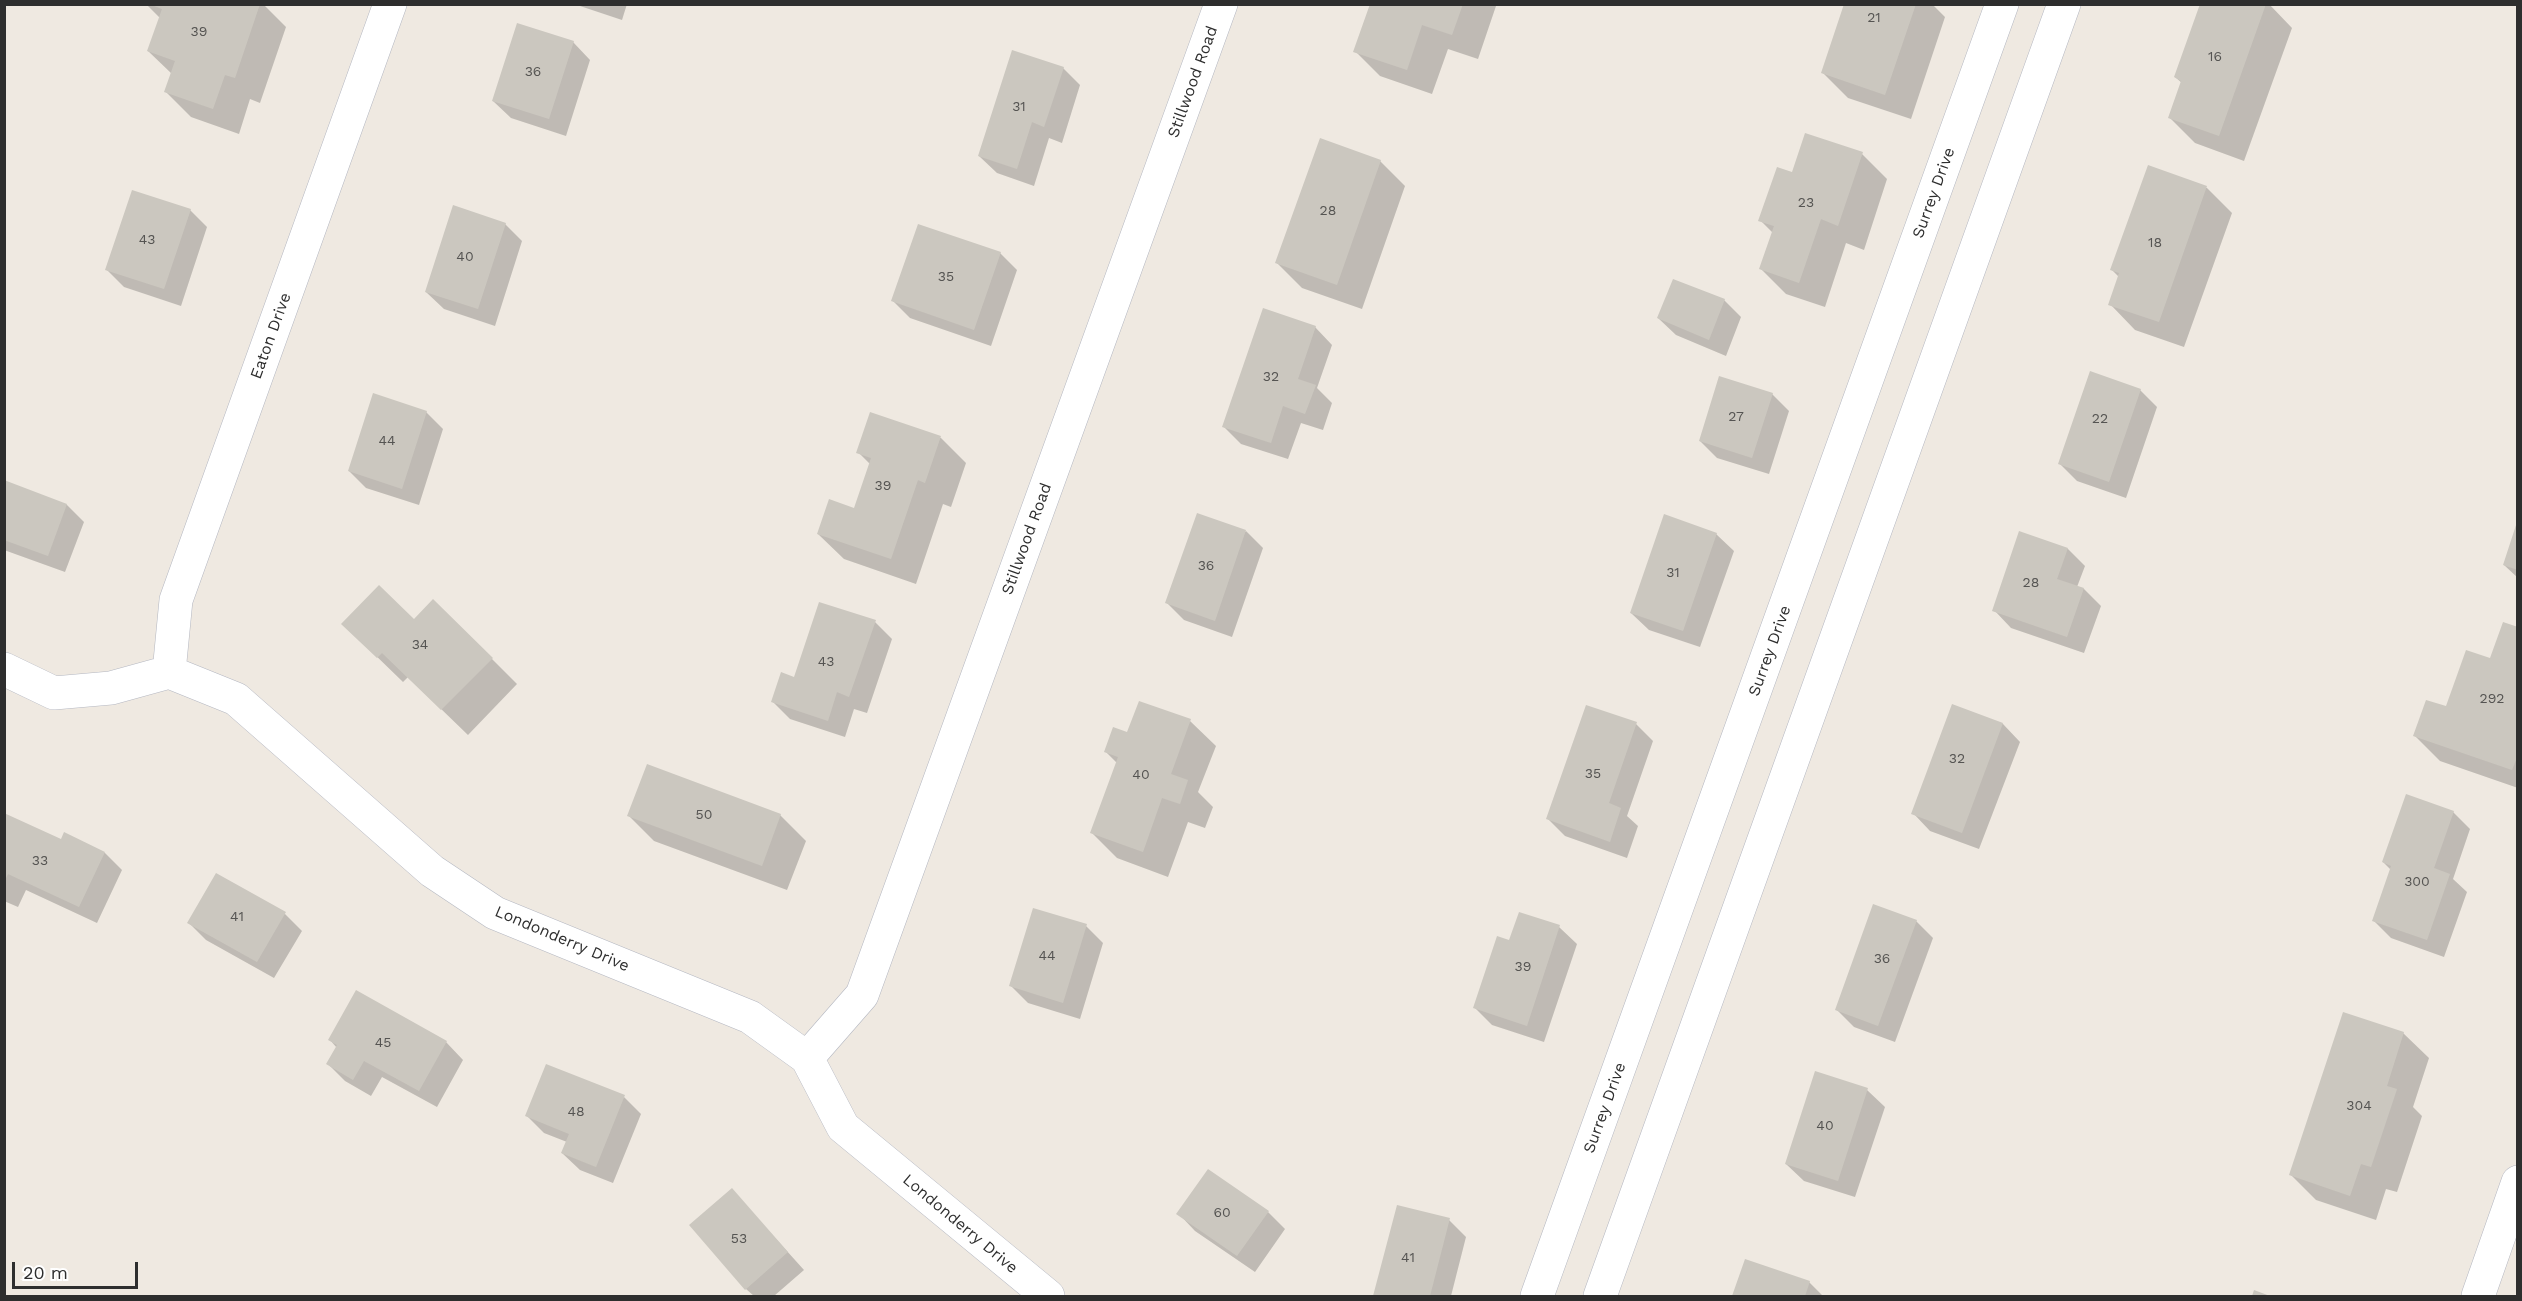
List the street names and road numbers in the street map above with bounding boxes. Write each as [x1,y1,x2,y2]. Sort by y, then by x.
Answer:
street label: Stillwood Road [1164,23,1222,141]
street label: Surrey Drive [1909,145,1959,241]
street label: Eaton Drive [247,290,295,382]
street label: Stillwood Road [998,480,1056,598]
street label: Surrey Drive [1745,603,1795,699]
street label: Londonderry Drive [492,902,632,976]
street label: Surrey Drive [1580,1060,1630,1156]
street label: Londonderry Drive [899,1170,1021,1278]

